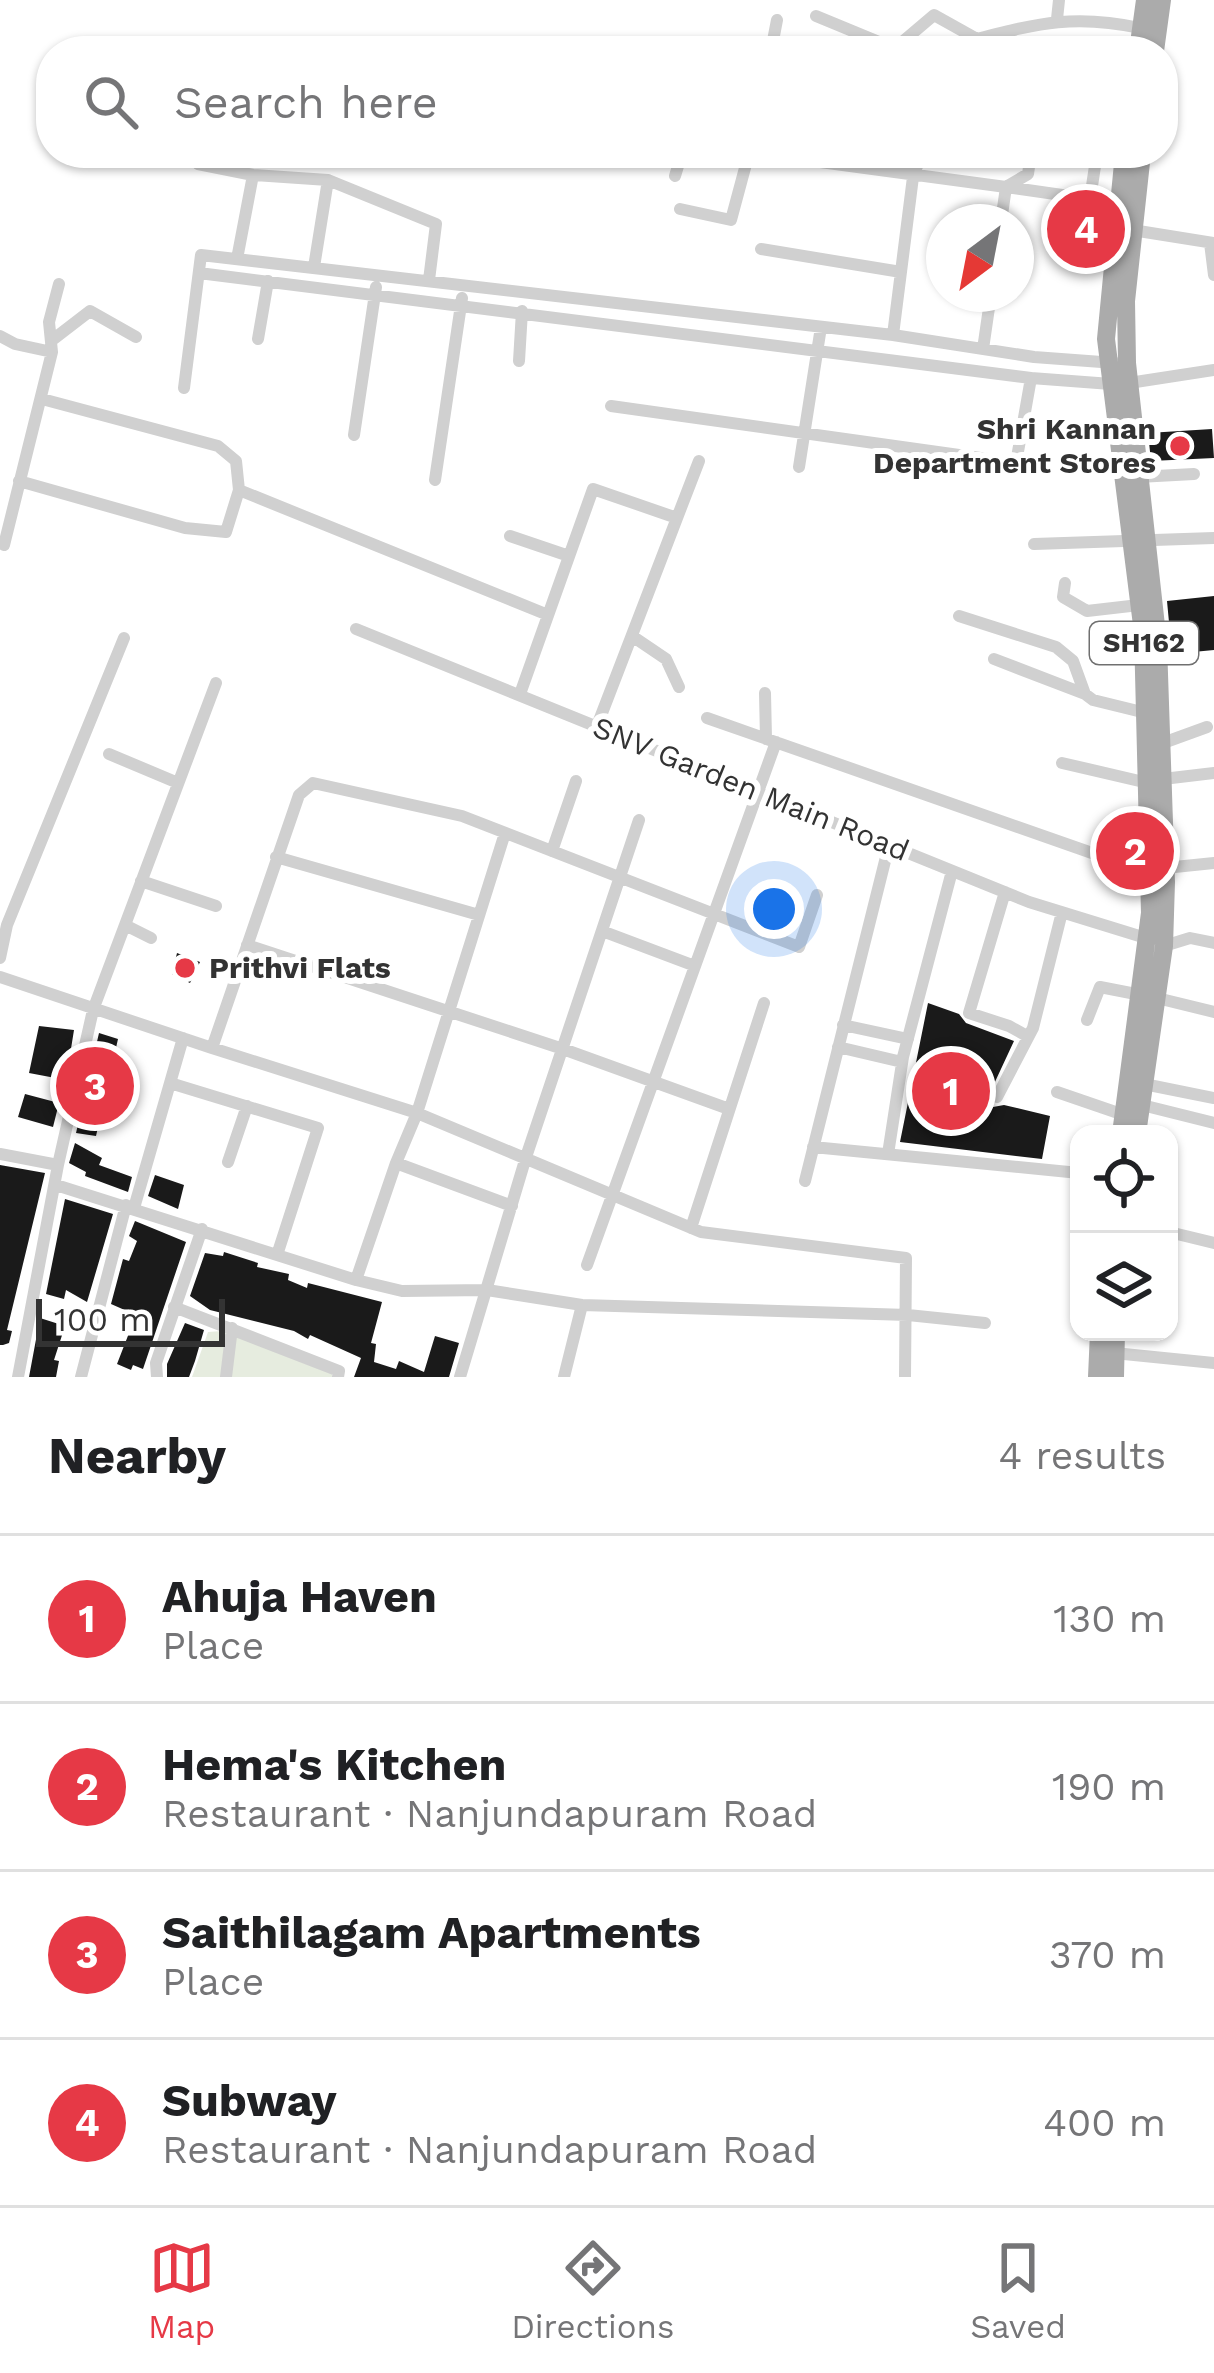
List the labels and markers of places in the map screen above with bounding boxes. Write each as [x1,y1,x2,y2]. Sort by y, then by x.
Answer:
pin: 4 [1047,184,1125,274]
place label: Shri Kannan Department Stores [873,411,1156,480]
marker: Shri Kannan Department Stores [1167,433,1193,459]
pin: 2 [1096,806,1174,896]
place label: Prithvi Flats [209,950,391,985]
marker: Prithvi Flats [172,955,198,981]
pin: 3 [56,1041,134,1131]
pin: 1 [912,1046,990,1136]

